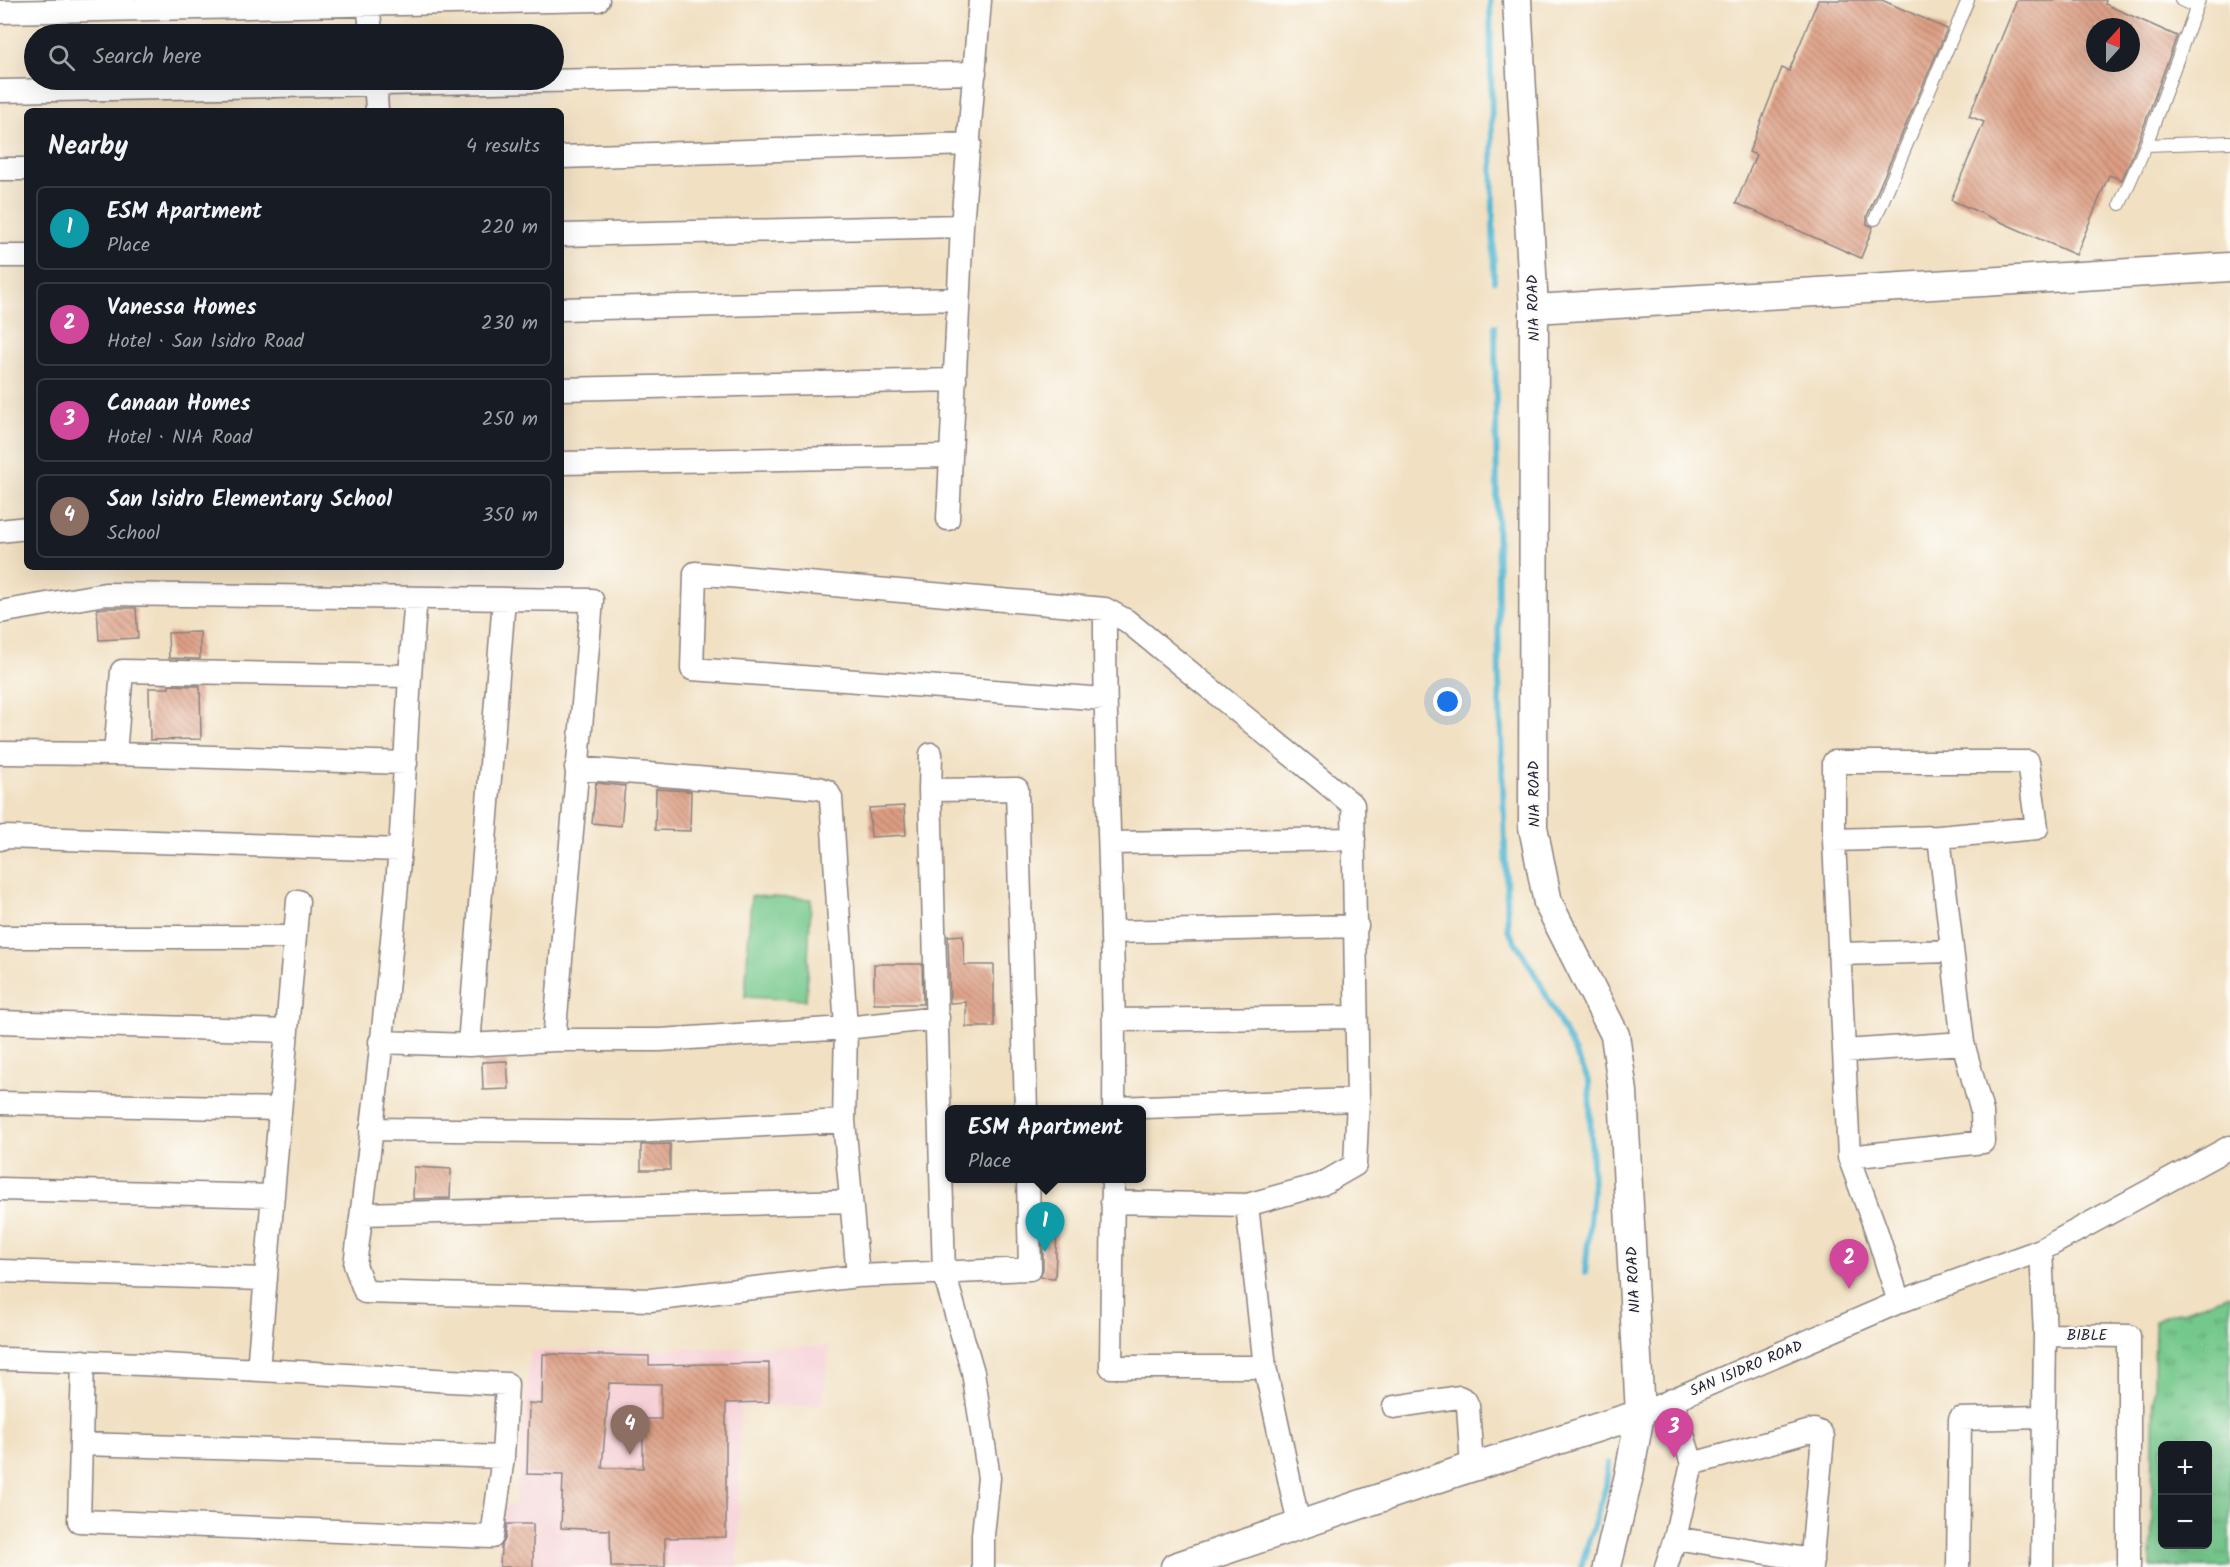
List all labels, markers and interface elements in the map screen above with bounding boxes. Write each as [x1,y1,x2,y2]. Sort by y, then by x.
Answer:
north arrow [2086,18,2140,72]
search box [24,24,564,90]
text: Search here [93,40,201,75]
icon: search [45,41,78,74]
text: Nearby [48,126,128,168]
text: 4 results [466,131,540,163]
text: ESM Apartment [107,195,262,230]
text: 1 [66,212,73,244]
text: 220 m [481,212,538,244]
text: Place [107,230,150,262]
street label: NIA ROAD [1521,274,1547,342]
text: Vanessa Homes [107,291,256,326]
text: 2 [64,308,75,340]
text: 230 m [481,308,538,340]
text: Hotel · San Isidro Road [107,326,304,358]
text: Canaan Homes [107,387,250,422]
text: 3 [64,404,75,436]
text: 250 m [482,404,538,436]
text: Hotel · NIA Road [107,422,252,454]
text: San Isidro Elementary School [107,483,392,518]
text: 4 [64,500,75,532]
text: 350 m [482,500,538,532]
text: School [107,518,160,550]
your location [1433,687,1462,716]
street label: NIA ROAD [1522,760,1548,828]
popup [945,1105,1146,1183]
text: ESM Apartment [968,1111,1123,1146]
text: Place [968,1146,1011,1178]
pin: 1 [1026,1202,1064,1252]
pin: 2 [1830,1240,1868,1289]
street label: NIA ROAD [1620,1246,1648,1314]
street label: BIBLE [2067,1324,2109,1348]
street label: SAN ISIDRO ROAD [1686,1334,1807,1404]
pin: 4 [610,1406,650,1455]
pin: 3 [1654,1408,1694,1458]
map controls [2158,1441,2212,1549]
button: + [2158,1441,2212,1495]
button: − [2158,1495,2212,1549]

